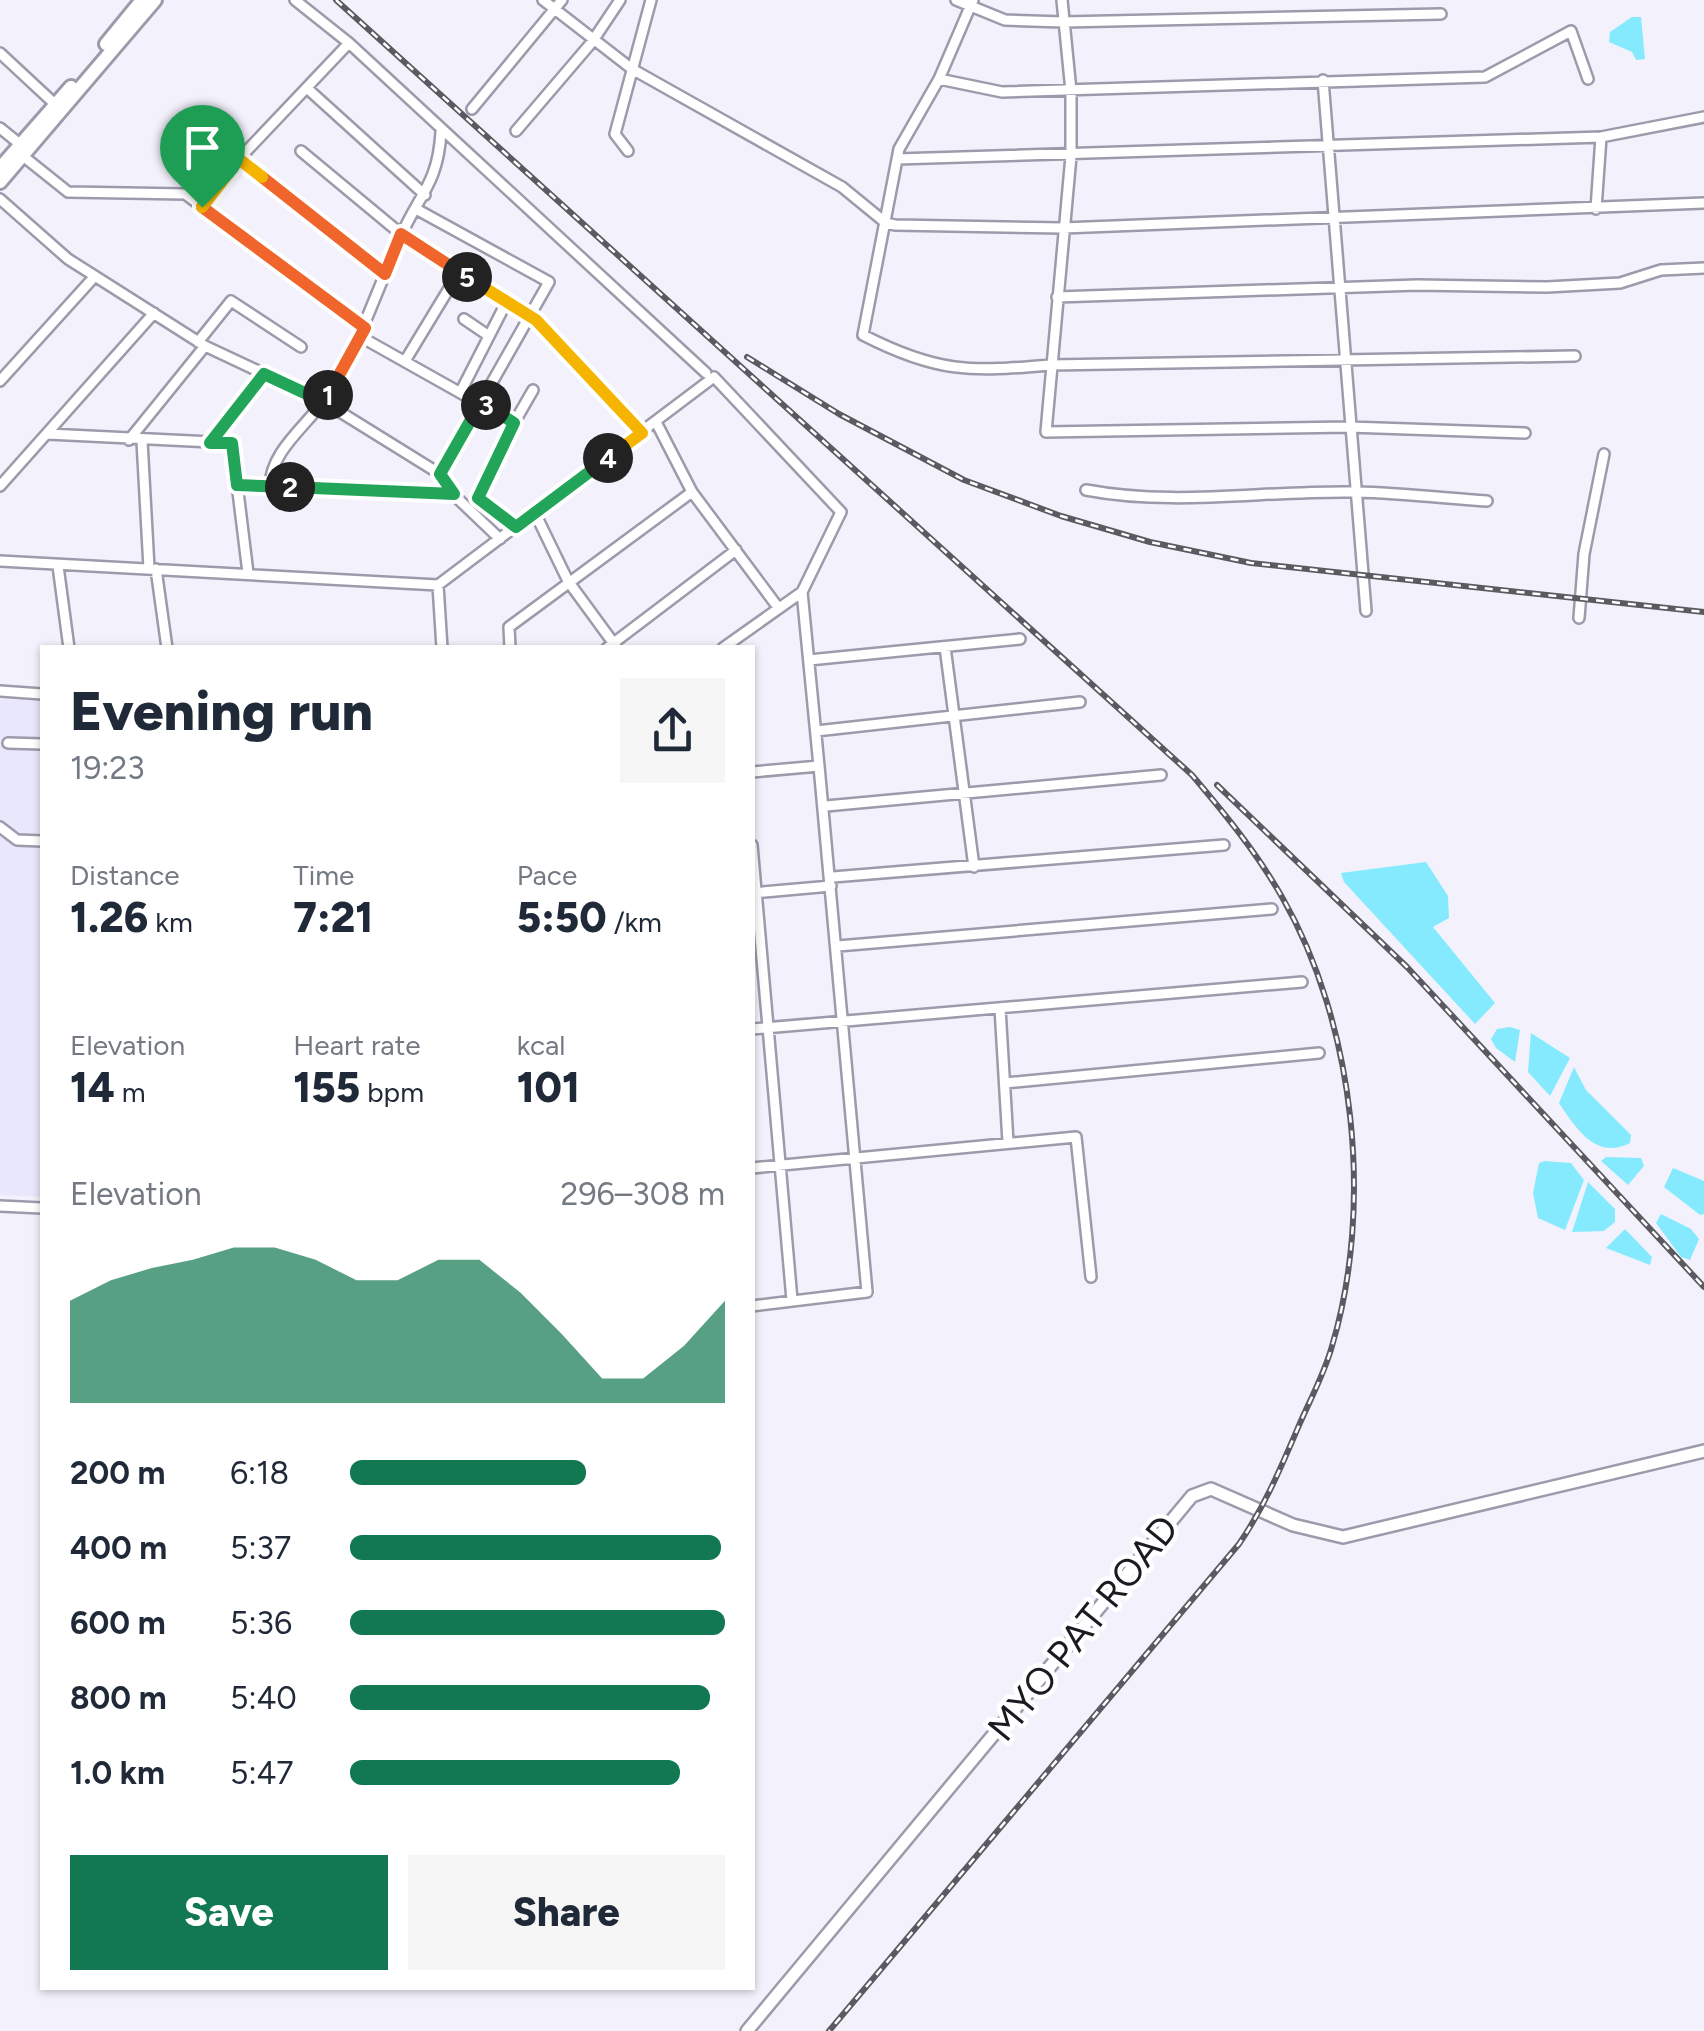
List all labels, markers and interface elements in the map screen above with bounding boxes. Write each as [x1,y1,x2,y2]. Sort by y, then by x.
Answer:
pin [160,105,245,208]
icon: arrive [175,120,230,175]
pin: 5 [442,252,492,302]
text: 5 [459,260,475,294]
pin: 1 [303,370,353,420]
text: 1 [322,378,334,412]
pin: 3 [461,380,511,430]
text: 3 [478,388,494,422]
pin: 4 [583,433,633,483]
text: 4 [599,441,617,475]
pin: 2 [265,462,315,512]
text: 2 [282,470,298,504]
text: Evening run [70,678,373,744]
button: share [620,678,725,783]
text: 19:23 [70,749,145,787]
text: Distance [70,858,180,892]
text: Time [293,858,354,892]
text: Pace [517,858,577,892]
text: 1.26 [70,892,148,943]
text: 7:21 [293,892,373,943]
text: 5:50 [517,892,607,943]
text: km [148,905,193,939]
text: /km [607,905,662,939]
text: Elevation [70,1028,185,1062]
text: Heart rate [293,1028,420,1062]
text: kcal [517,1028,566,1062]
text: 14 [70,1062,115,1113]
text: 155 [293,1062,360,1113]
text: 101 [517,1062,580,1113]
text: m [115,1075,145,1109]
text: bpm [360,1075,424,1109]
text: Elevation [70,1175,202,1213]
text: 296–308 m [561,1175,725,1213]
text: 200 m [70,1454,166,1492]
text: 6:18 [230,1454,289,1492]
street label: MYO PAT ROAD [978,1506,1188,1750]
text: 400 m [70,1529,167,1567]
text: 5:37 [230,1529,291,1567]
text: 600 m [70,1604,166,1642]
text: 5:36 [230,1604,292,1642]
text: 800 m [70,1679,167,1717]
text: 5:40 [230,1679,297,1717]
text: 1.0 km [70,1754,165,1792]
text: 5:47 [230,1754,294,1792]
button: Save [70,1855,388,1970]
button: Share [408,1855,725,1970]

